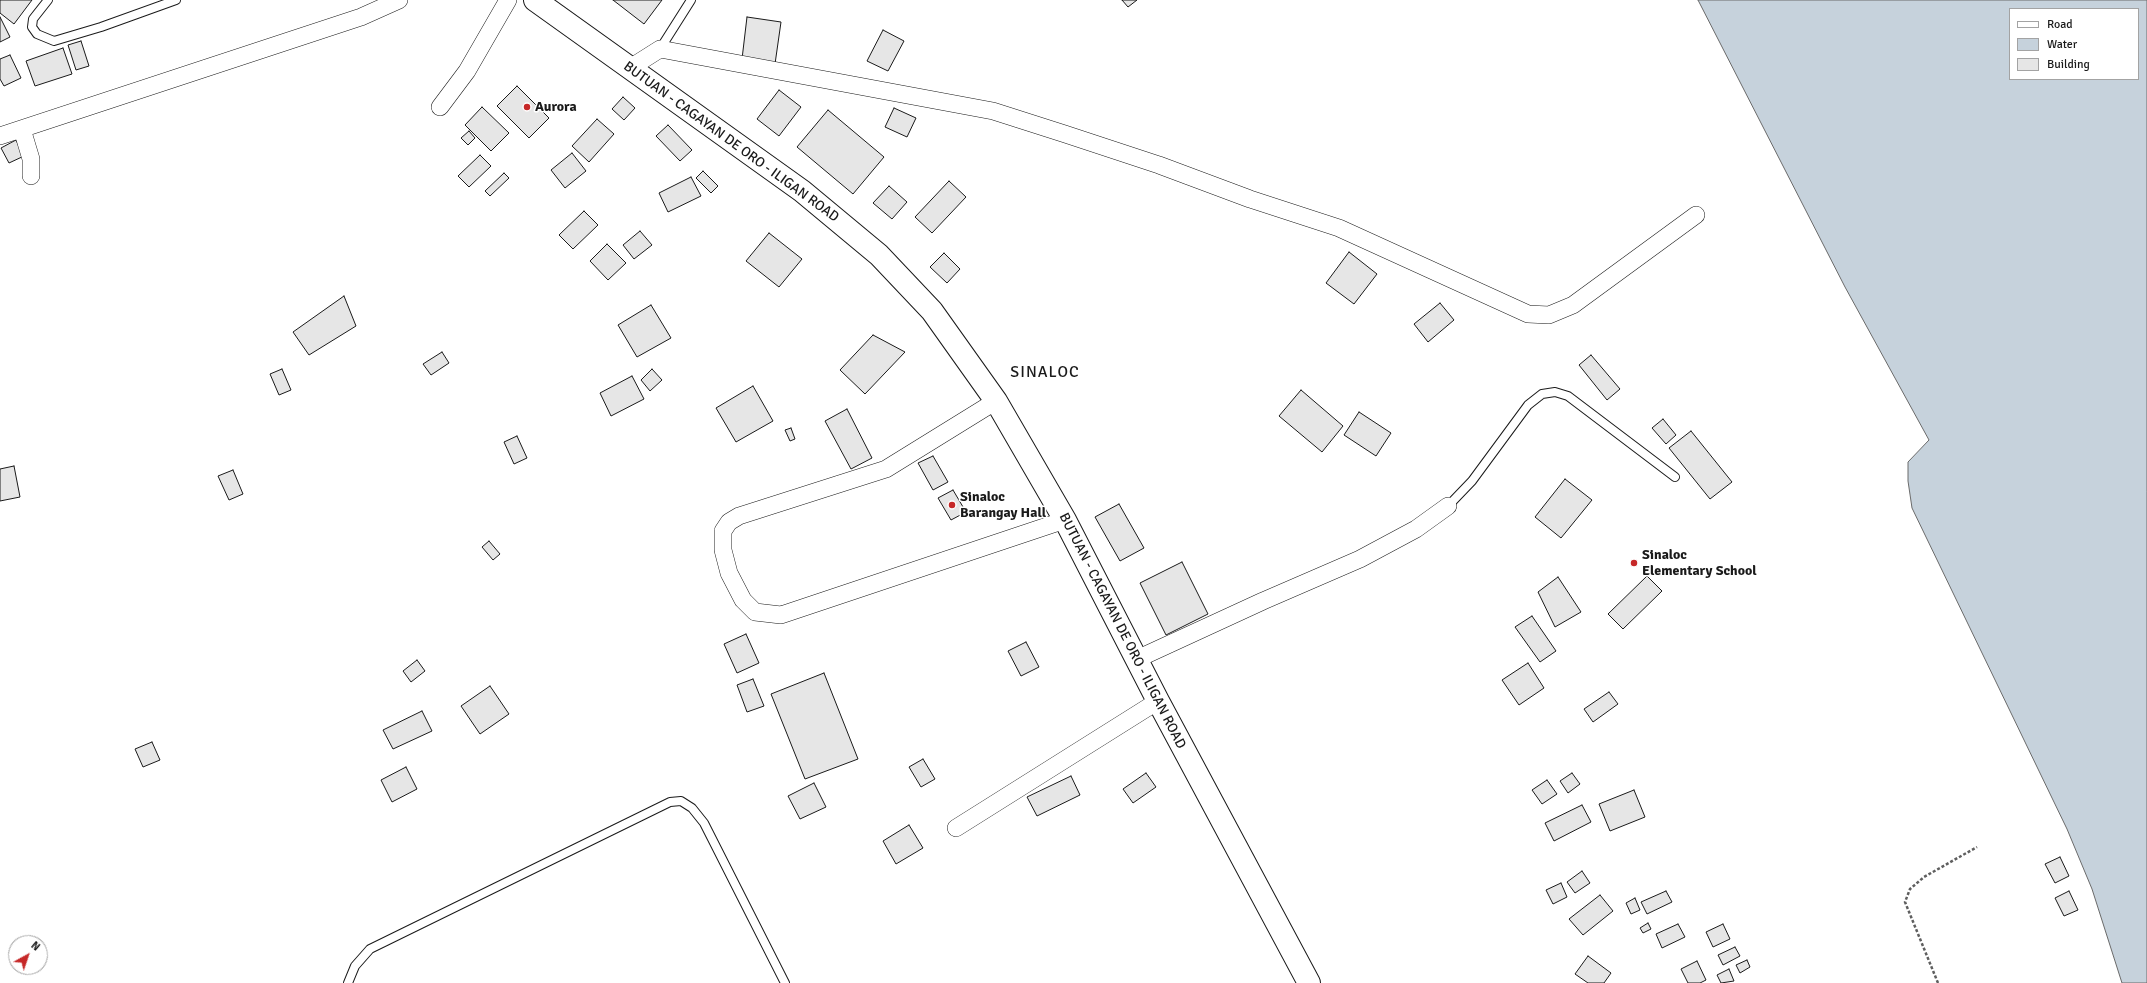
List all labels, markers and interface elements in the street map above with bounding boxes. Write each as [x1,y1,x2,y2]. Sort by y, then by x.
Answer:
legend [2009,8,2139,80]
text: Road [2047,17,2073,32]
text: Water [2047,37,2077,52]
text: Building [2047,57,2090,72]
street label: BUTUAN - CAGAYAN DE ORO - ILIGAN ROAD [620,58,842,226]
place label: Aurora [535,99,577,115]
marker: Aurora [522,102,532,112]
district label: SINALOC [1010,363,1080,383]
place label: Sinaloc Barangay Hall [960,489,1046,522]
marker: Sinaloc Barangay Hall [947,500,957,510]
street label: BUTUAN - CAGAYAN DE ORO - ILIGAN ROAD [1055,510,1189,752]
place label: Sinaloc Elementary School [1642,547,1757,580]
marker: Sinaloc Elementary School [1629,558,1639,568]
north arrow [8,935,48,975]
text: N [28,939,43,954]

